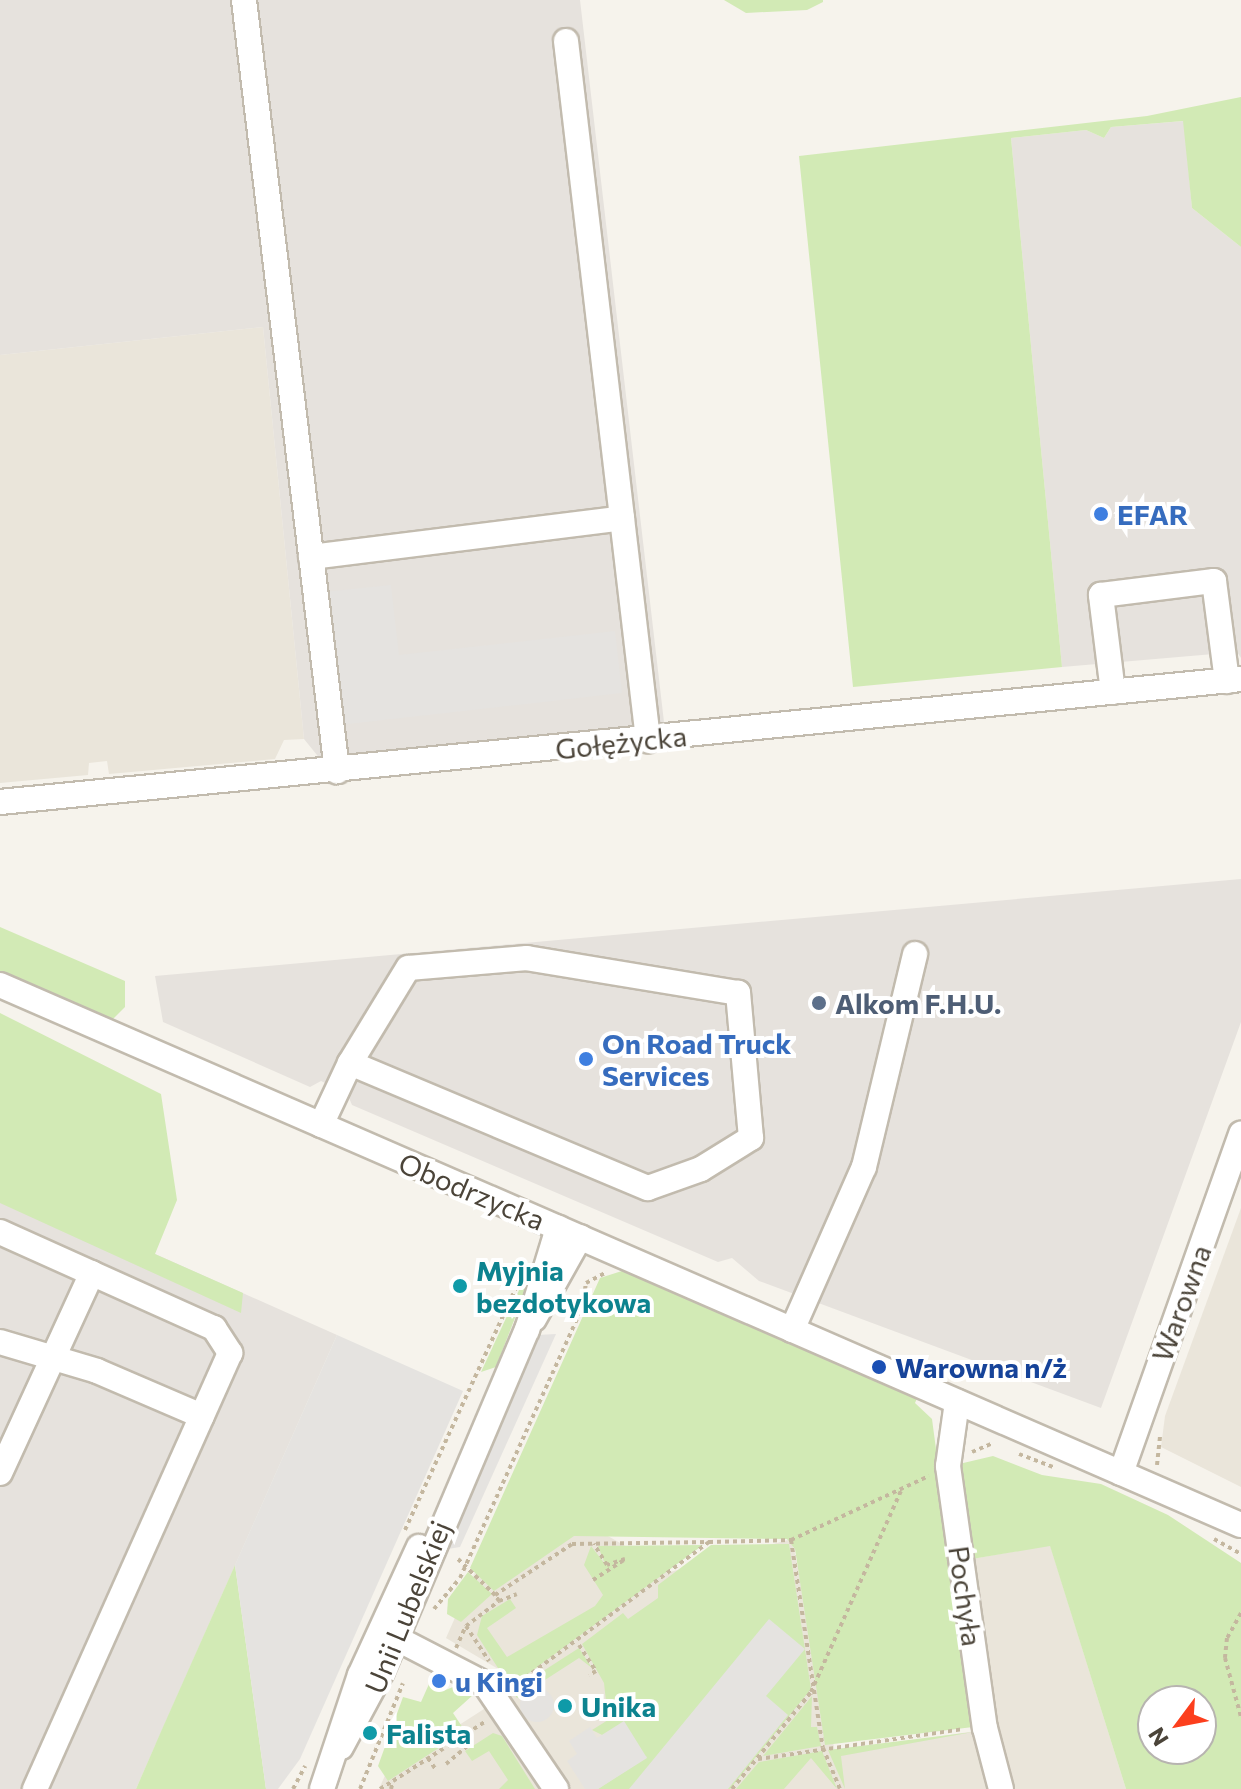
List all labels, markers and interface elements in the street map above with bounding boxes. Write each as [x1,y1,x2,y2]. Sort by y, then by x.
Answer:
place label: EFAR [1117,497,1188,531]
marker: EFAR [1092,505,1110,523]
street label: Gołężycka [554,718,688,766]
place label: Alkom F.H.U. [835,986,1001,1020]
marker: Alkom F.H.U. [810,994,828,1012]
place label: On Road Truck Services [602,1026,791,1092]
marker: On Road Truck Services [577,1050,595,1068]
street label: Obodrzycka [394,1145,550,1237]
street label: Warowna [1144,1240,1218,1366]
place label: Myjnia bezdotykowa [476,1253,651,1319]
marker: Myjnia bezdotykowa [451,1277,469,1295]
place label: Warowna n/ż [895,1350,1067,1384]
marker: Warowna n/ż [870,1358,888,1376]
street label: Unii Lubelskiej [357,1516,457,1698]
street label: Pochyła [942,1544,990,1648]
place label: u Kingi [455,1664,543,1698]
marker: u Kingi [430,1672,448,1690]
north arrow [1137,1685,1217,1765]
place label: Unika [581,1689,656,1723]
marker: Unika [556,1697,574,1715]
place label: Falista [386,1716,471,1750]
text: N [1142,1723,1174,1751]
marker: Falista [361,1724,379,1742]

